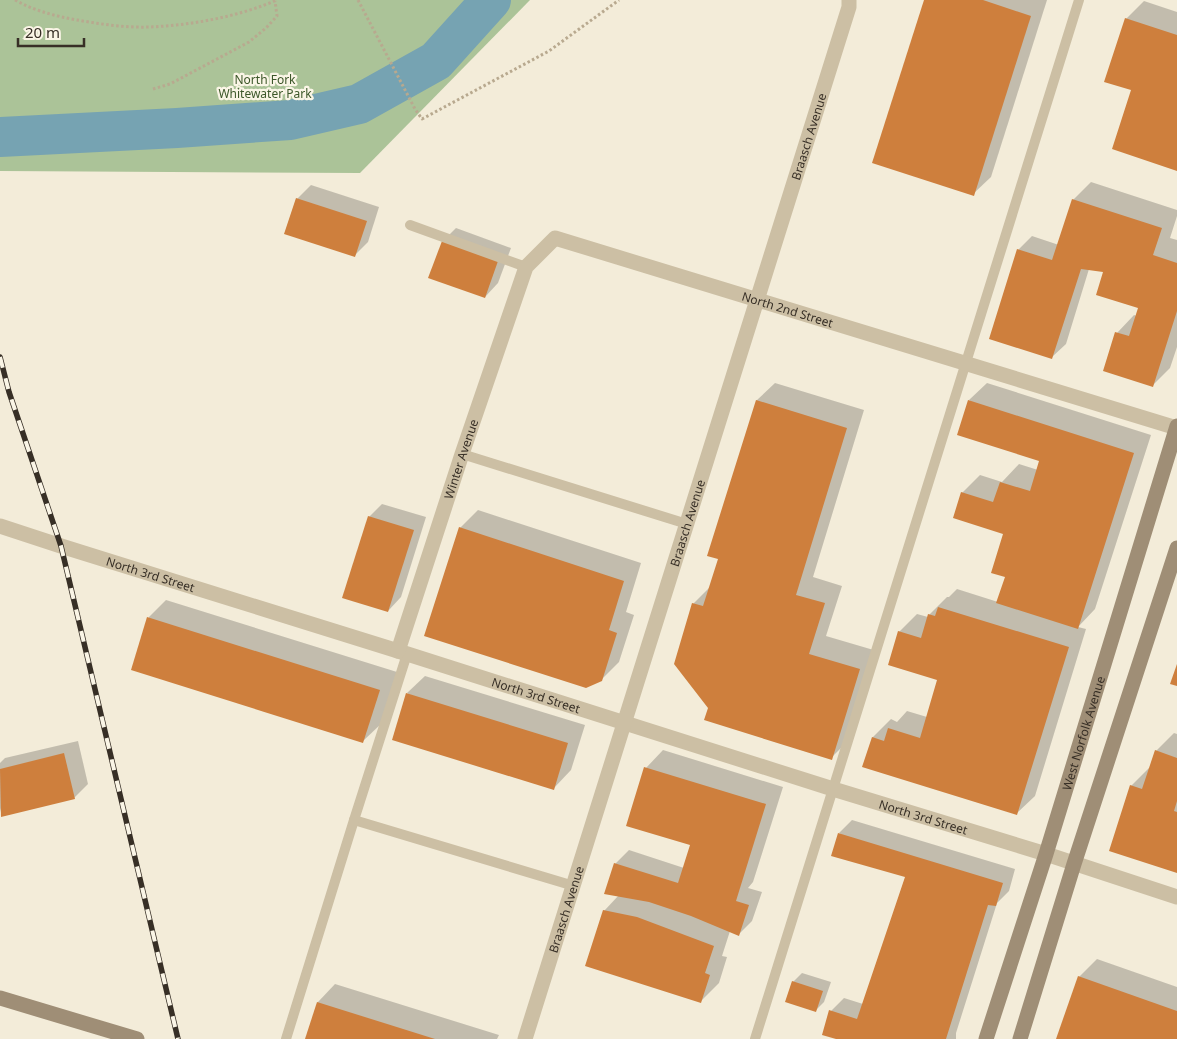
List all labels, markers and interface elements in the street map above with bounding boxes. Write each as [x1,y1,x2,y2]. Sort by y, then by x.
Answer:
scale bar [18,15,84,47]
text: 20 m [25,22,60,42]
park label: North Fork Whitewater Park [218,71,312,102]
street label: Braasch Avenue [787,91,830,182]
street label: North 2nd Street [740,287,836,331]
street label: Winter Avenue [439,417,482,501]
street label: Braasch Avenue [665,477,709,568]
street label: North 3rd Street [104,552,198,596]
street label: North 3rd Street [490,673,583,717]
street label: West Norfolk Avenue [1058,674,1109,792]
street label: North 3rd Street [877,795,970,838]
street label: Braasch Avenue [544,863,587,955]

